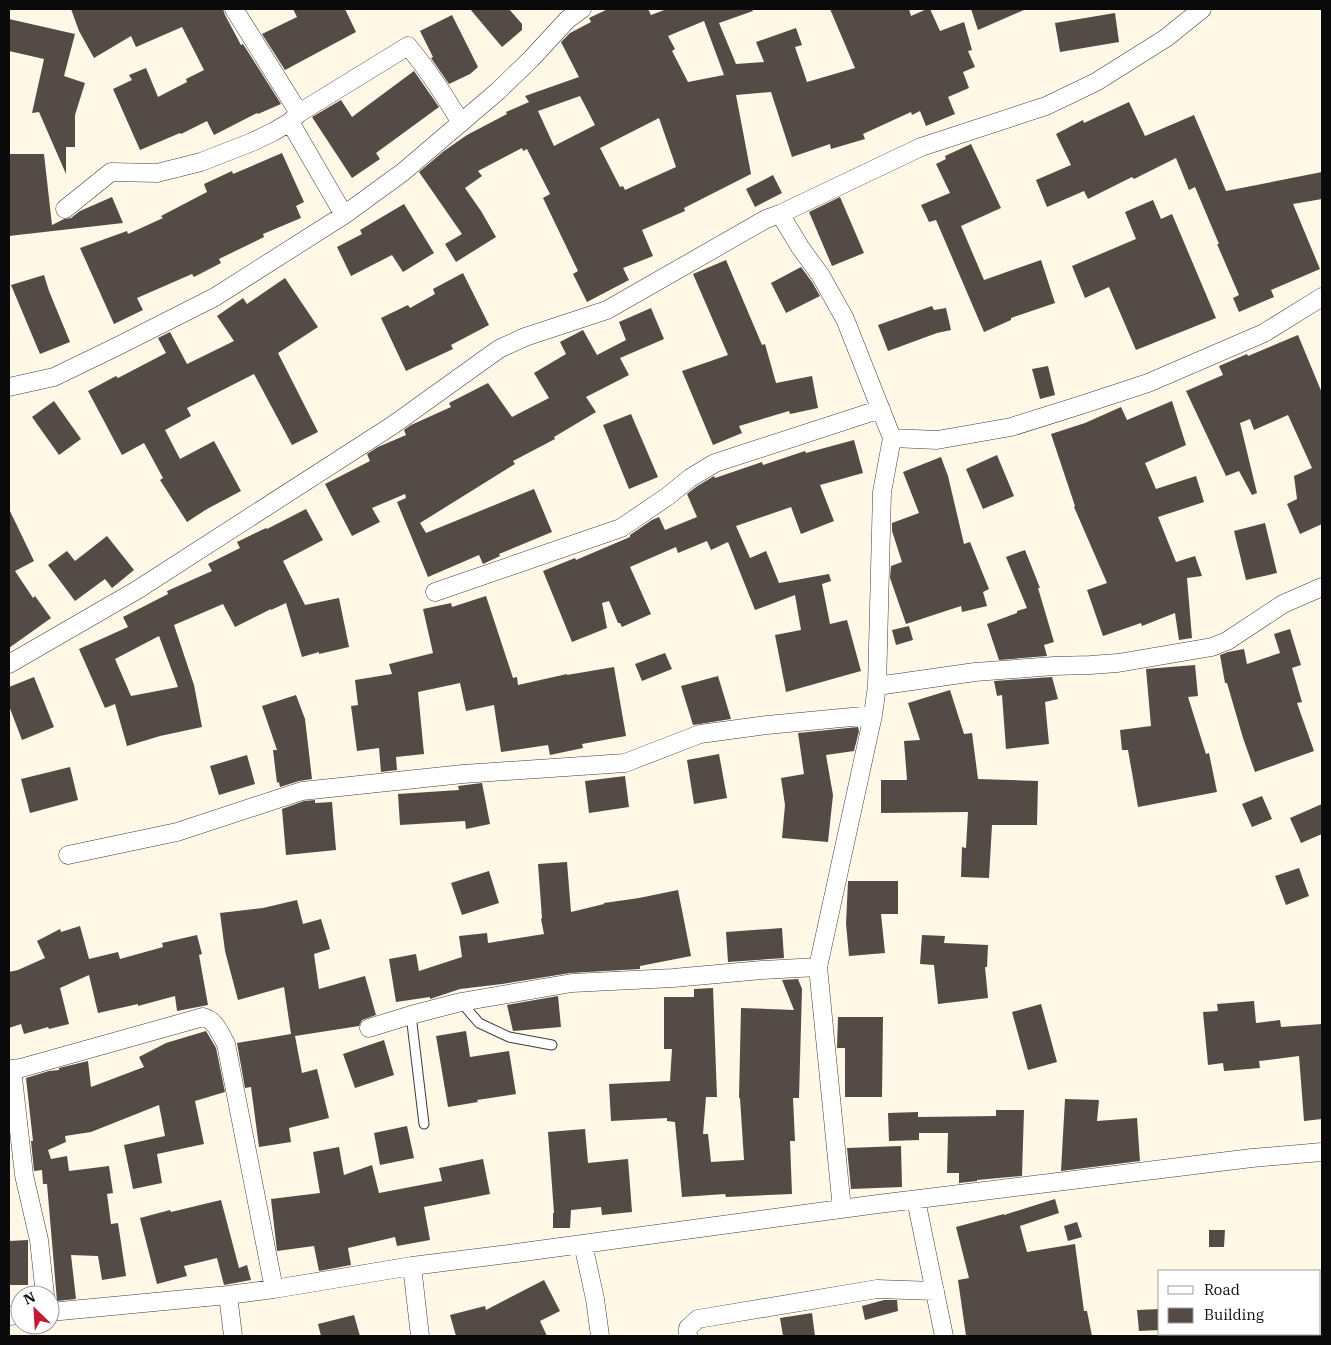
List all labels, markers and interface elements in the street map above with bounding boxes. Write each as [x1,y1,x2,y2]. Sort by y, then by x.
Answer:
legend [1158,1270,1321,1335]
text: Road [1204,1280,1240,1299]
north arrow [10,1285,60,1335]
text: N [21,1288,38,1309]
text: Building [1204,1305,1264,1324]

